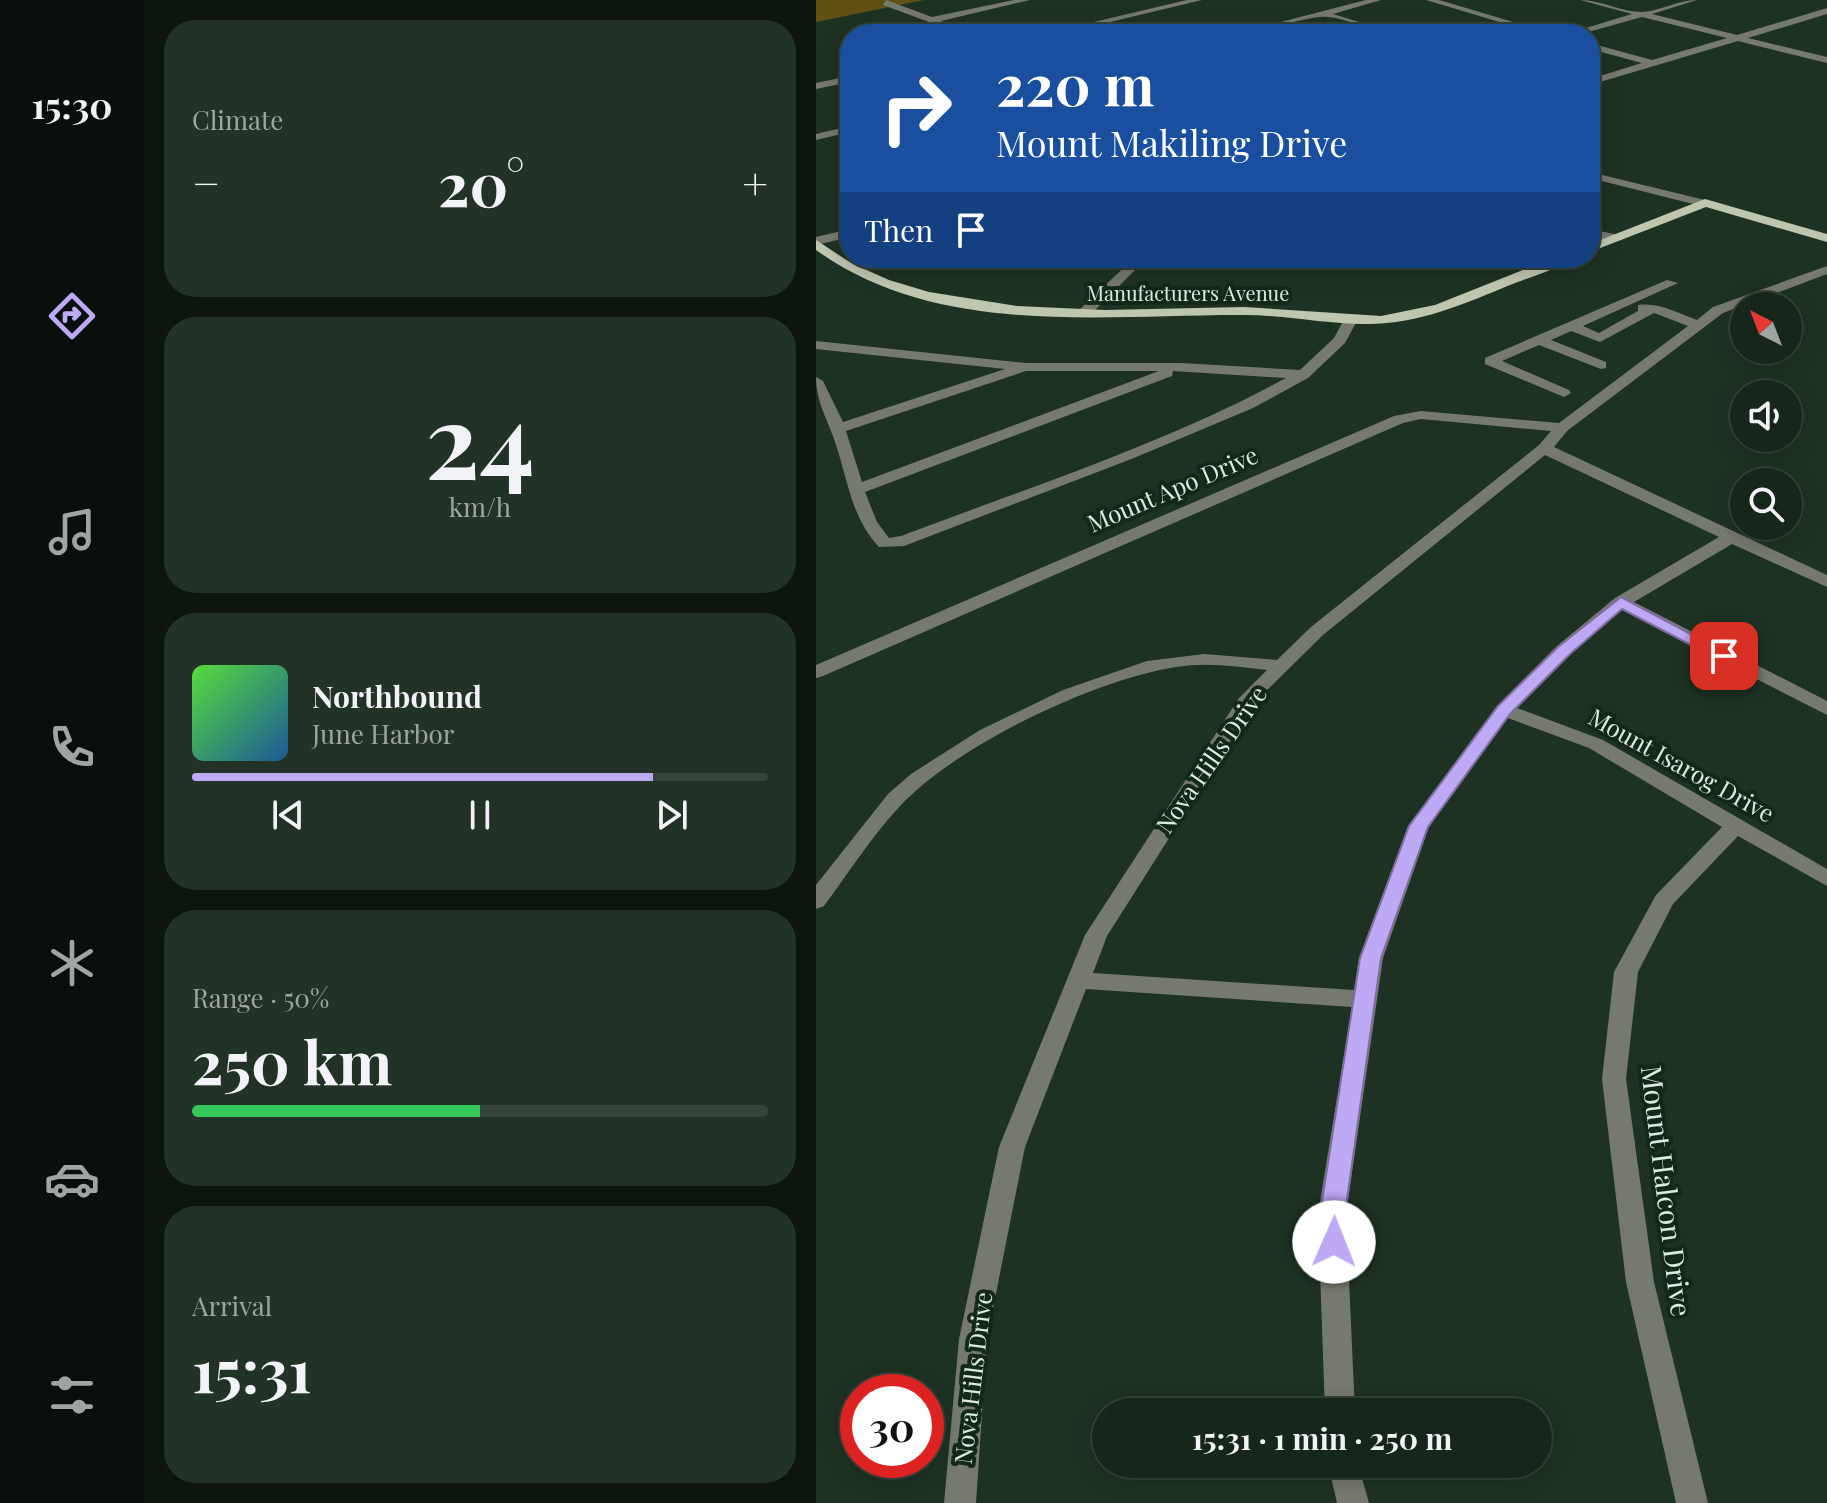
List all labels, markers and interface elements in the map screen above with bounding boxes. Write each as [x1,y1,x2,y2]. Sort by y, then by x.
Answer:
text: 220 m [996,46,1154,121]
icon: right [864,56,968,160]
text: 15:30 [31,80,113,128]
text: Climate [192,102,283,137]
text: Mount Makiling Drive [996,118,1347,166]
text: 20° [438,142,525,222]
text: − [192,152,220,211]
text: + [742,152,768,211]
icon: arrive [949,208,993,252]
text: Then [864,210,933,250]
street label: Manufacturers Avenue [1087,279,1289,306]
icon: directions [44,288,100,344]
north arrow [1730,292,1802,364]
map controls [1730,292,1802,540]
text: 24 [425,367,535,506]
button: sound [1730,380,1802,452]
street label: Mount Apo Drive [1082,438,1262,538]
button: search [1730,468,1802,540]
text: km/h [449,489,511,524]
icon: music [44,504,100,560]
pin [1690,622,1758,690]
icon: arrive [1702,634,1746,678]
text: Northbound [312,676,482,716]
street label: Nova Hills Drive [1148,679,1273,839]
street label: Mount Isarog Drive [1584,700,1780,829]
text: June Harbor [312,716,454,751]
icon: phone [44,719,100,775]
icon: previous [266,793,310,837]
icon: pause [458,793,502,837]
icon: next [650,793,694,837]
icon: climate [44,935,100,991]
text: Range · 50% [192,980,329,1015]
text: 250 km [192,1020,392,1100]
street label: Mount Halcon Drive [1634,1063,1701,1318]
icon: car [44,1151,100,1207]
position arrow [1292,1200,1376,1284]
text: Arrival [192,1288,272,1323]
street label: Nova Hills Drive [946,1290,998,1466]
text: 15:31 [192,1328,312,1408]
icon: filters [44,1367,100,1423]
speed limit sign: 30 [840,1374,944,1478]
text: 15:31 · 1 min · 250 m [1192,1418,1452,1458]

